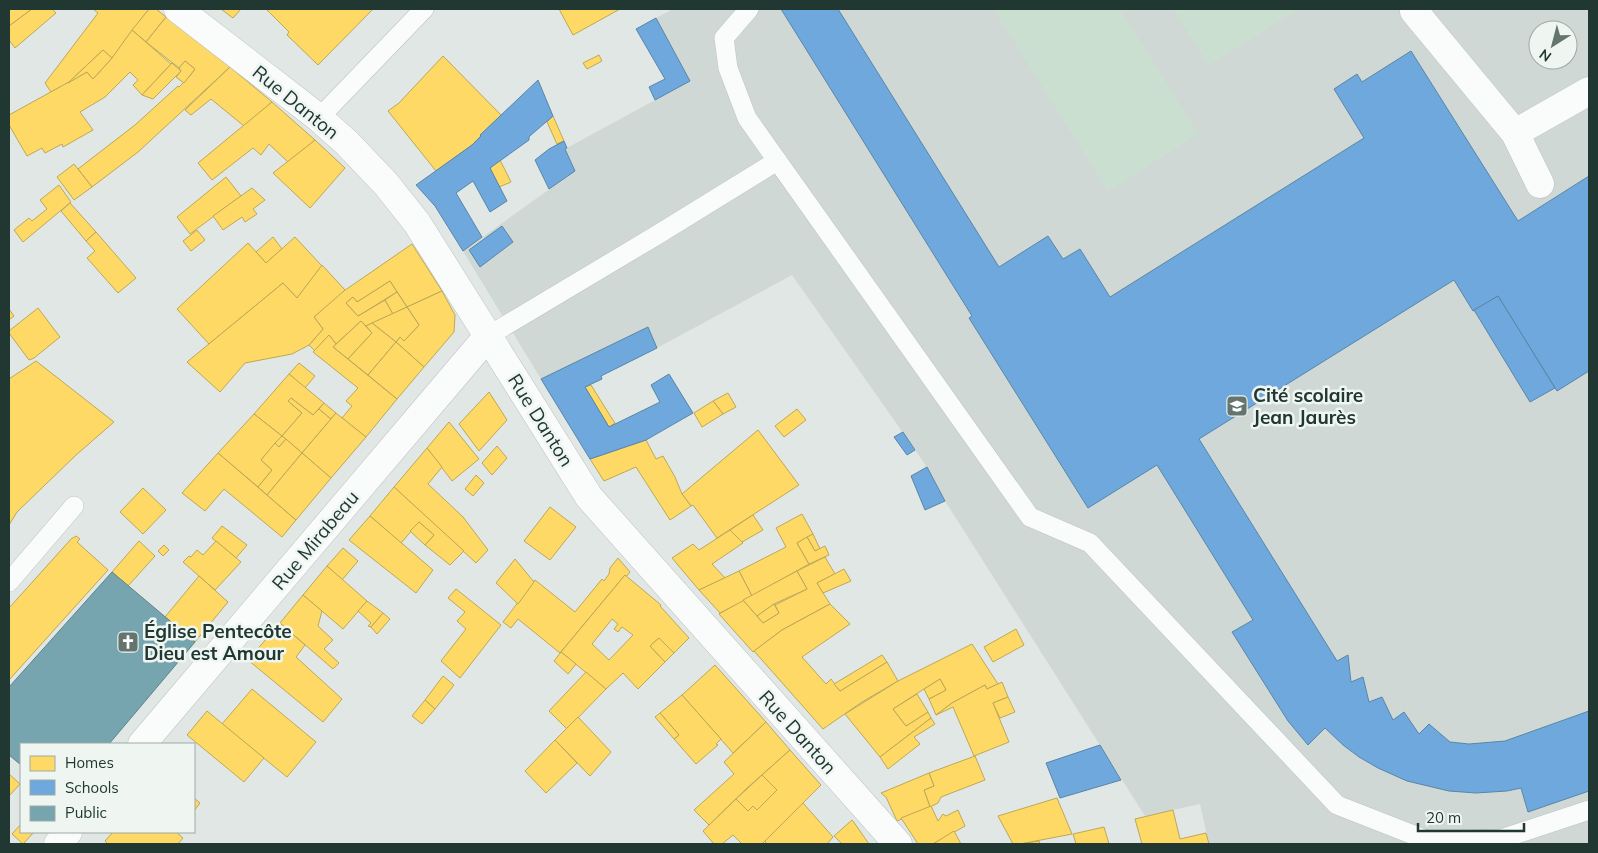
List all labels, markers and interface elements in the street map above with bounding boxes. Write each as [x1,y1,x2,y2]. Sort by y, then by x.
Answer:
north arrow [1528,20,1578,70]
text: N [1536,45,1555,66]
street label: Rue Danton [248,60,344,144]
street label: Rue Danton [503,369,579,471]
place label: Cité scolaire Jean Jaurès [1253,383,1363,429]
school or university icon: Cité scolaire Jean Jaurès [1225,394,1249,418]
street label: Rue Mirabeau [266,485,364,595]
place label: Église Pentecôte Dieu est Amour [144,619,292,665]
church icon: Église Pentecôte Dieu est Amour [116,630,140,654]
street label: Rue Danton [754,685,842,779]
legend [20,743,195,833]
text: Homes [65,753,114,772]
text: Schools [65,778,119,797]
scale bar [1418,800,1524,832]
text: Public [65,803,107,822]
text: 20 m [1426,808,1461,827]

